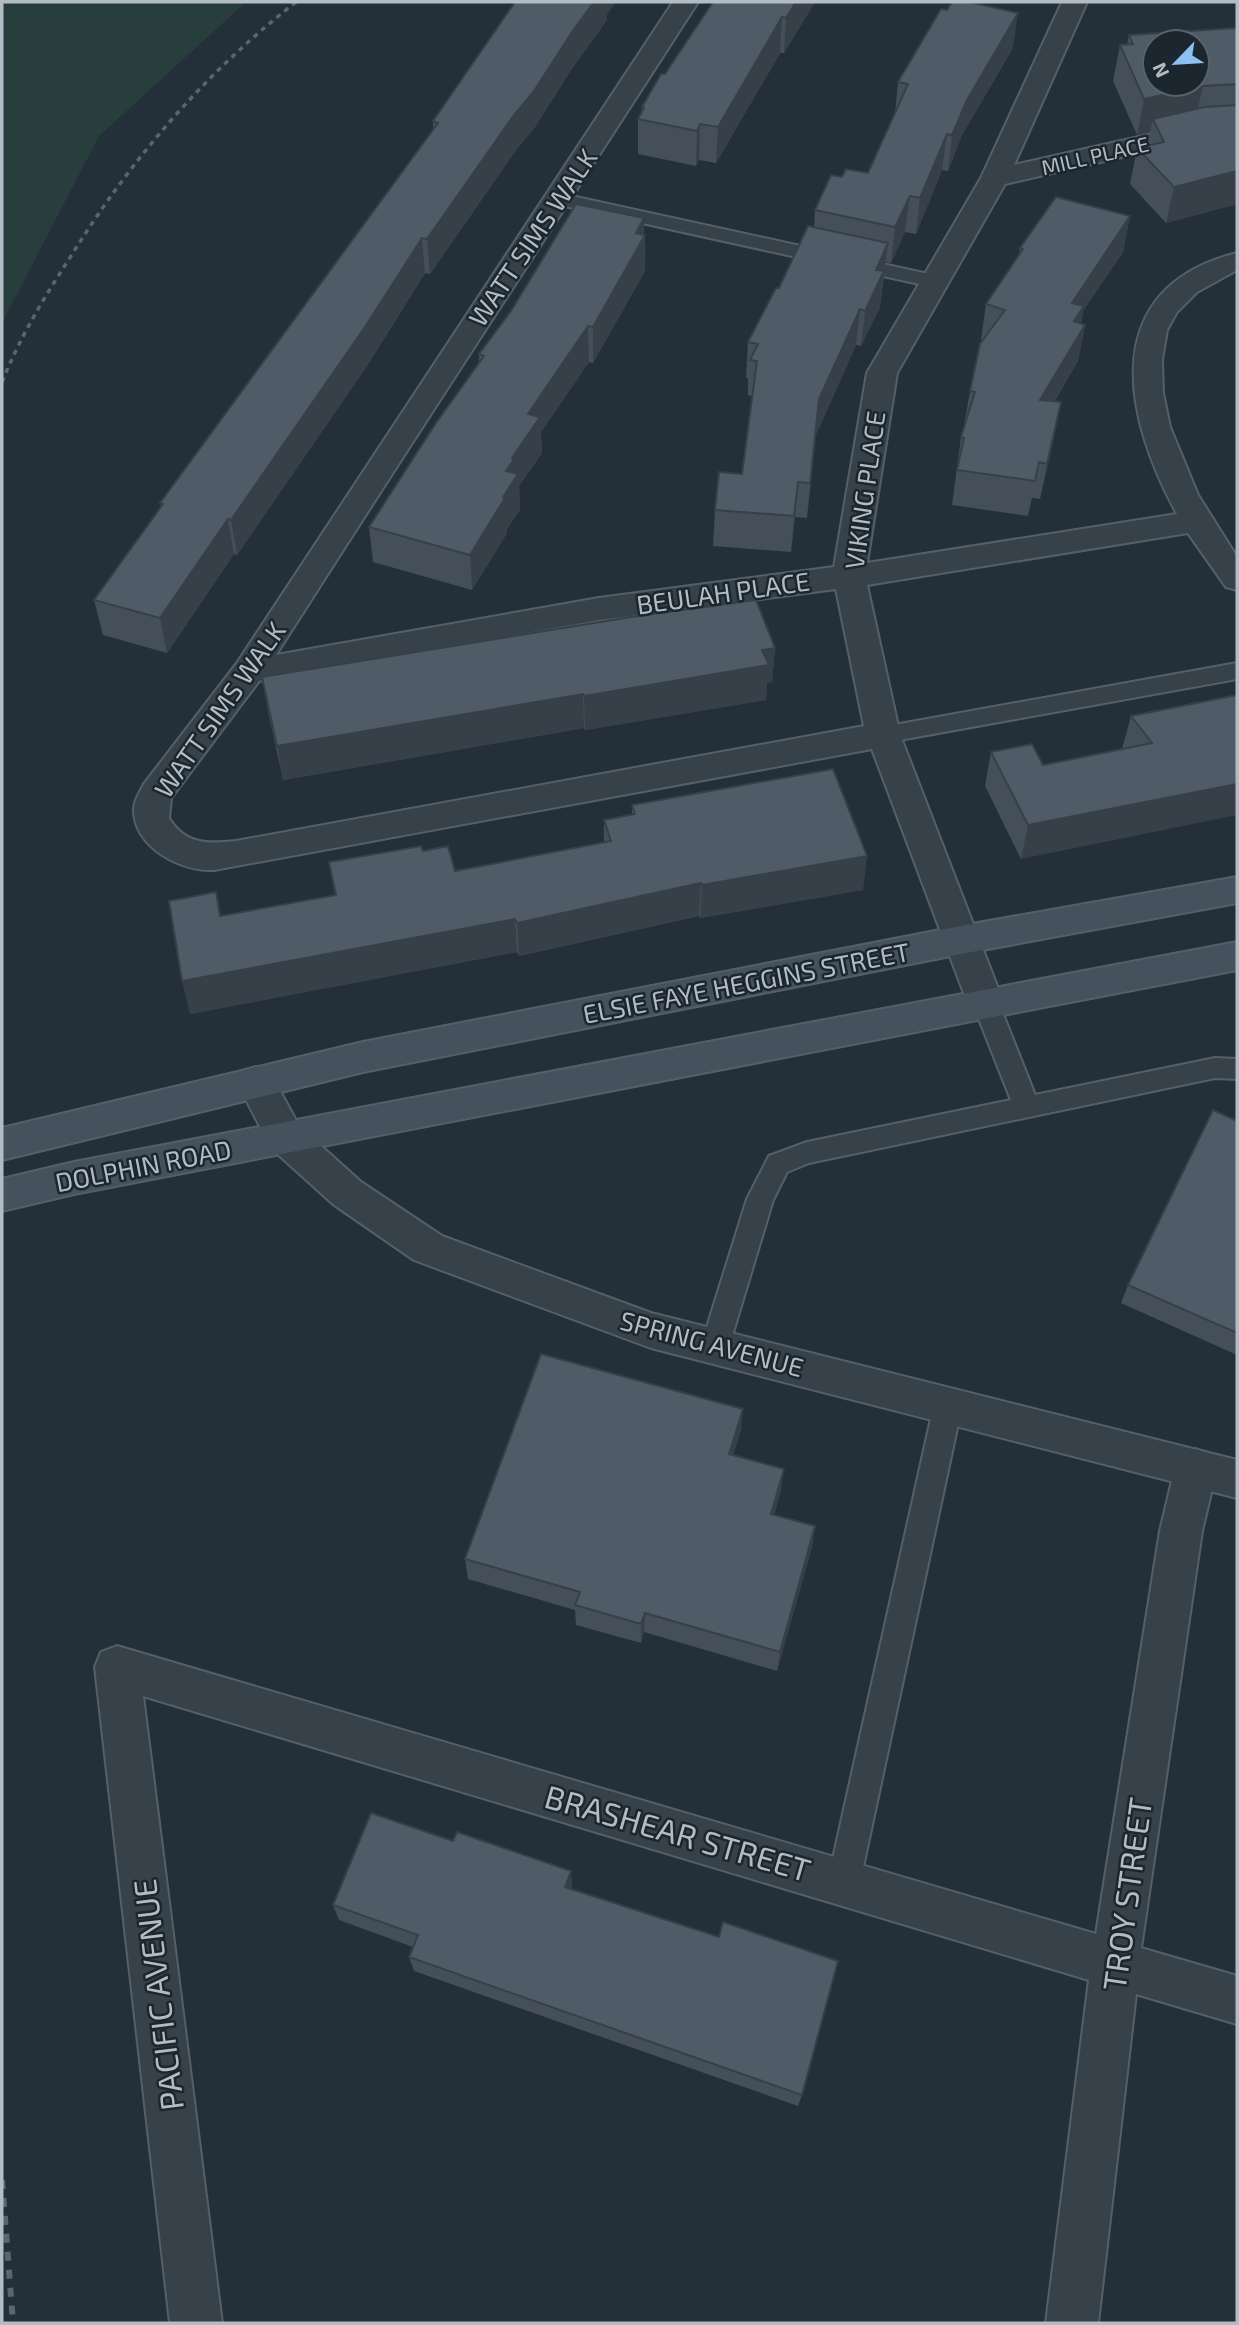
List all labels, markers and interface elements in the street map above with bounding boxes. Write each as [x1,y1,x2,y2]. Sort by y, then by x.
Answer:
north arrow [1141,28,1211,98]
text: N [1147,59,1173,81]
street label: MILL PLACE [1039,130,1151,180]
street label: WATT SIMS WALK [461,142,603,332]
street label: VIKING PLACE [838,409,890,571]
street label: BEULAH PLACE [634,564,812,620]
street label: WATT SIMS WALK [147,615,291,803]
street label: ELSIE FAYE HEGGINS STREET [580,935,912,1029]
street label: DOLPHIN ROAD [52,1133,234,1197]
street label: SPRING AVENUE [617,1304,807,1382]
street label: BRASHEAR STREET [541,1776,815,1888]
street label: TROY STREET [1094,1795,1158,1993]
street label: PACIFIC AVENUE [124,1877,190,2113]

